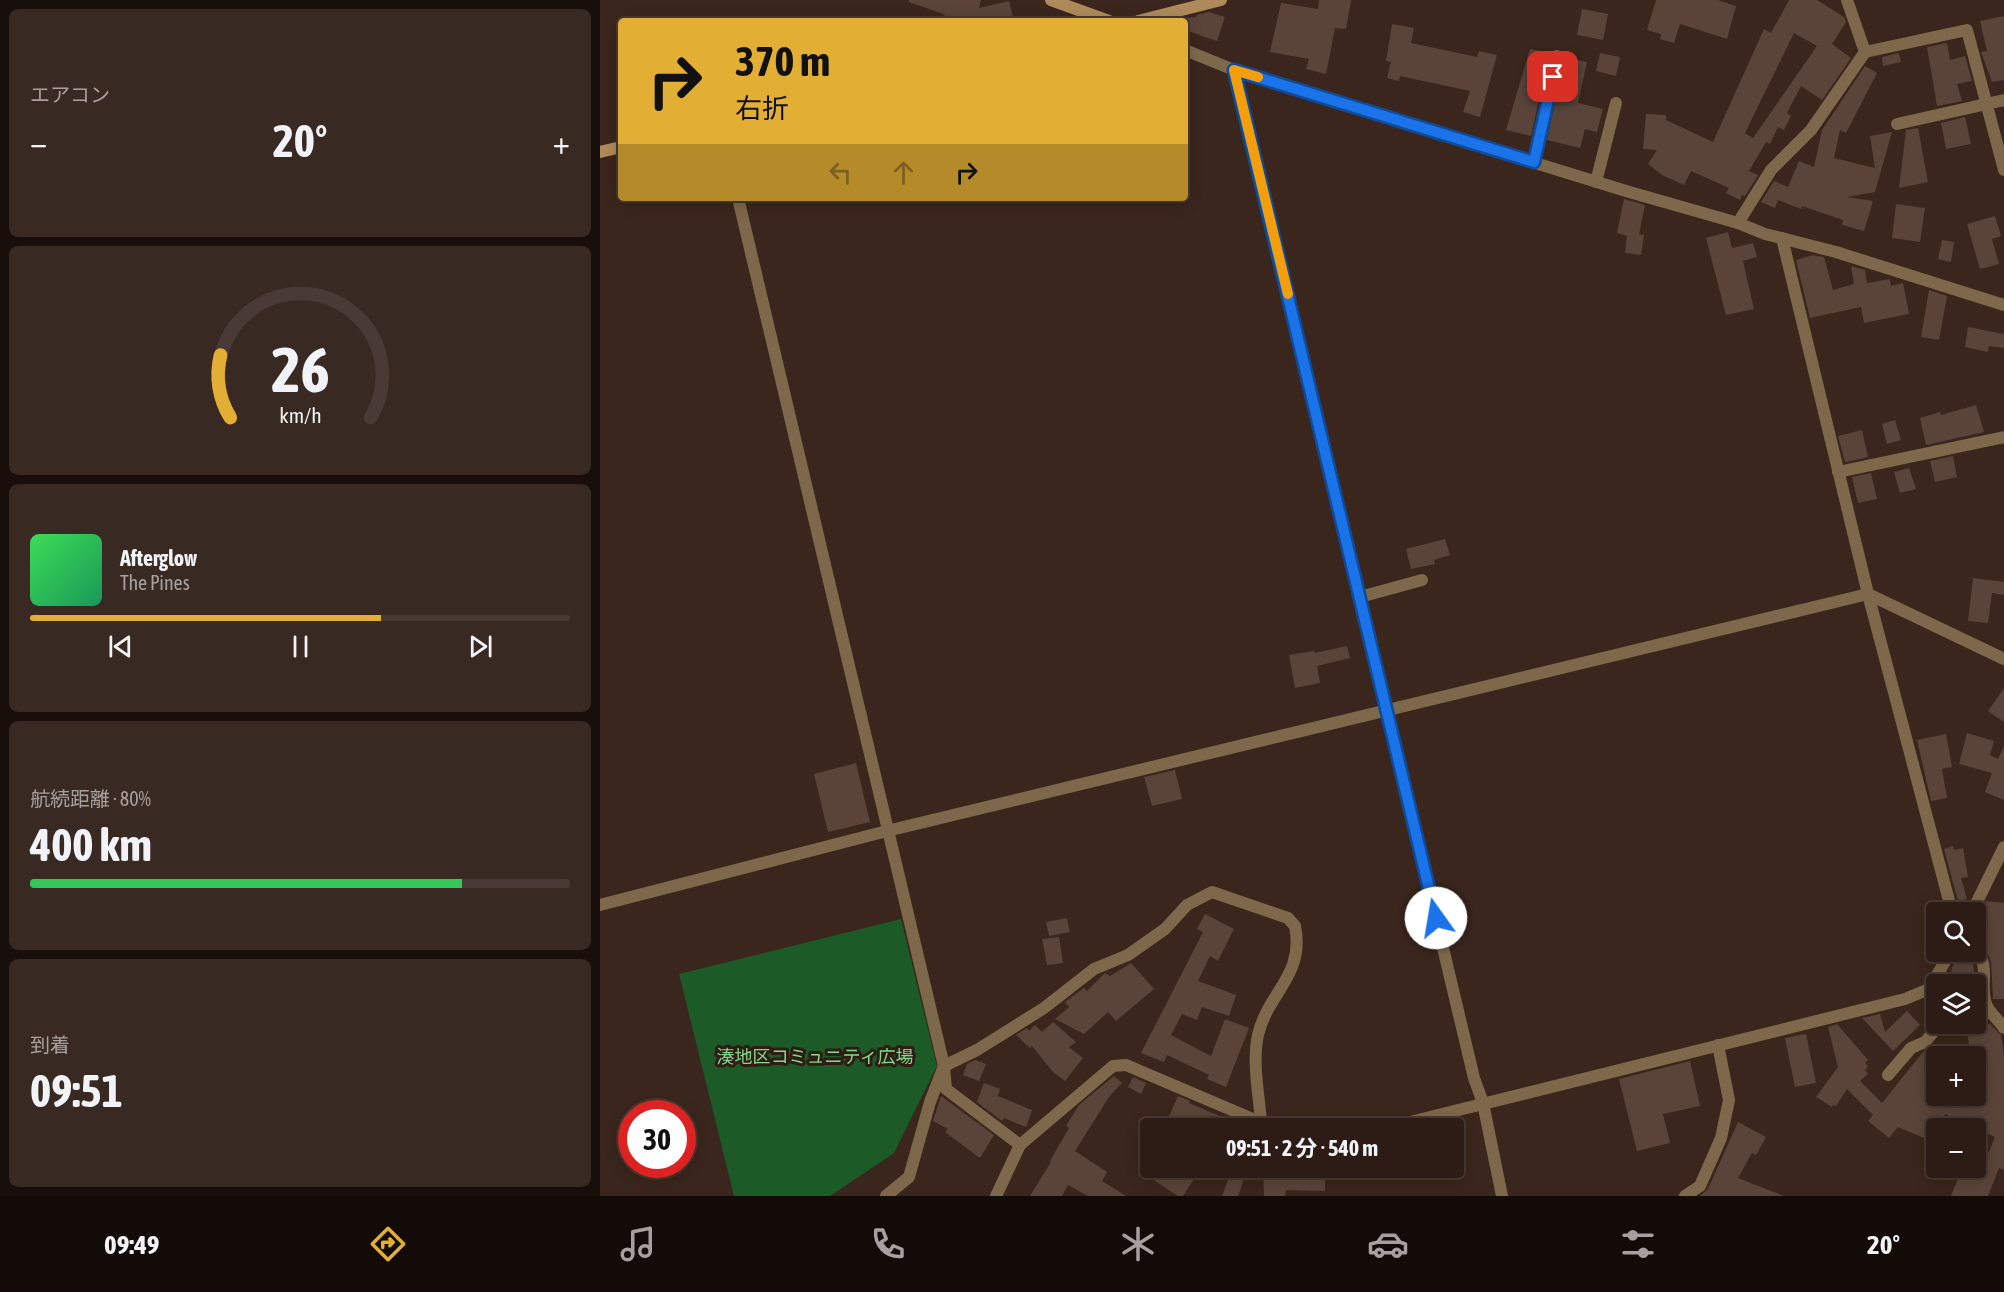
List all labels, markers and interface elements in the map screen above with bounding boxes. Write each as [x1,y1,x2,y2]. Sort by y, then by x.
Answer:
text: 370 m [735,37,830,85]
icon: right [636,42,714,120]
pin [1527,51,1578,102]
icon: arrive [1536,60,1569,93]
text: エアコン [30,83,110,106]
text: 右折 [735,93,789,124]
text: 20° [273,115,327,167]
text: − [30,123,47,161]
text: + [553,123,570,161]
icon: left [824,156,857,189]
icon: ahead [887,156,920,189]
icon: right [950,156,983,189]
text: 26 [271,334,329,405]
text: km/h [279,403,321,428]
text: Afterglow [120,545,197,571]
text: The Pines [120,571,190,594]
icon: previous [104,630,137,663]
icon: pause [284,630,317,663]
icon: next [464,630,497,663]
text: 航続距離 · 80% [30,787,151,810]
text: 400 km [30,819,152,871]
position arrow [1404,886,1468,950]
map controls [1926,902,1986,1178]
button: search [1926,902,1986,962]
button: layers [1926,974,1986,1034]
text: 到着 [30,1033,70,1056]
park label: 湊地区コミュニティ広場 [717,1046,913,1067]
button: + [1926,1046,1986,1106]
text: 09:51 [30,1065,123,1117]
speed limit sign: 30 [618,1100,696,1178]
button: − [1926,1118,1986,1178]
text: 09:51 · 2 分 · 540 m [1226,1135,1378,1161]
icon: directions [367,1223,409,1265]
icon: music [617,1223,659,1265]
icon: phone [867,1223,909,1265]
icon: climate [1117,1223,1159,1265]
icon: car [1367,1223,1409,1265]
icon: filters [1617,1223,1659,1265]
text: 09:49 [104,1229,160,1260]
text: 20° [1867,1229,1900,1260]

